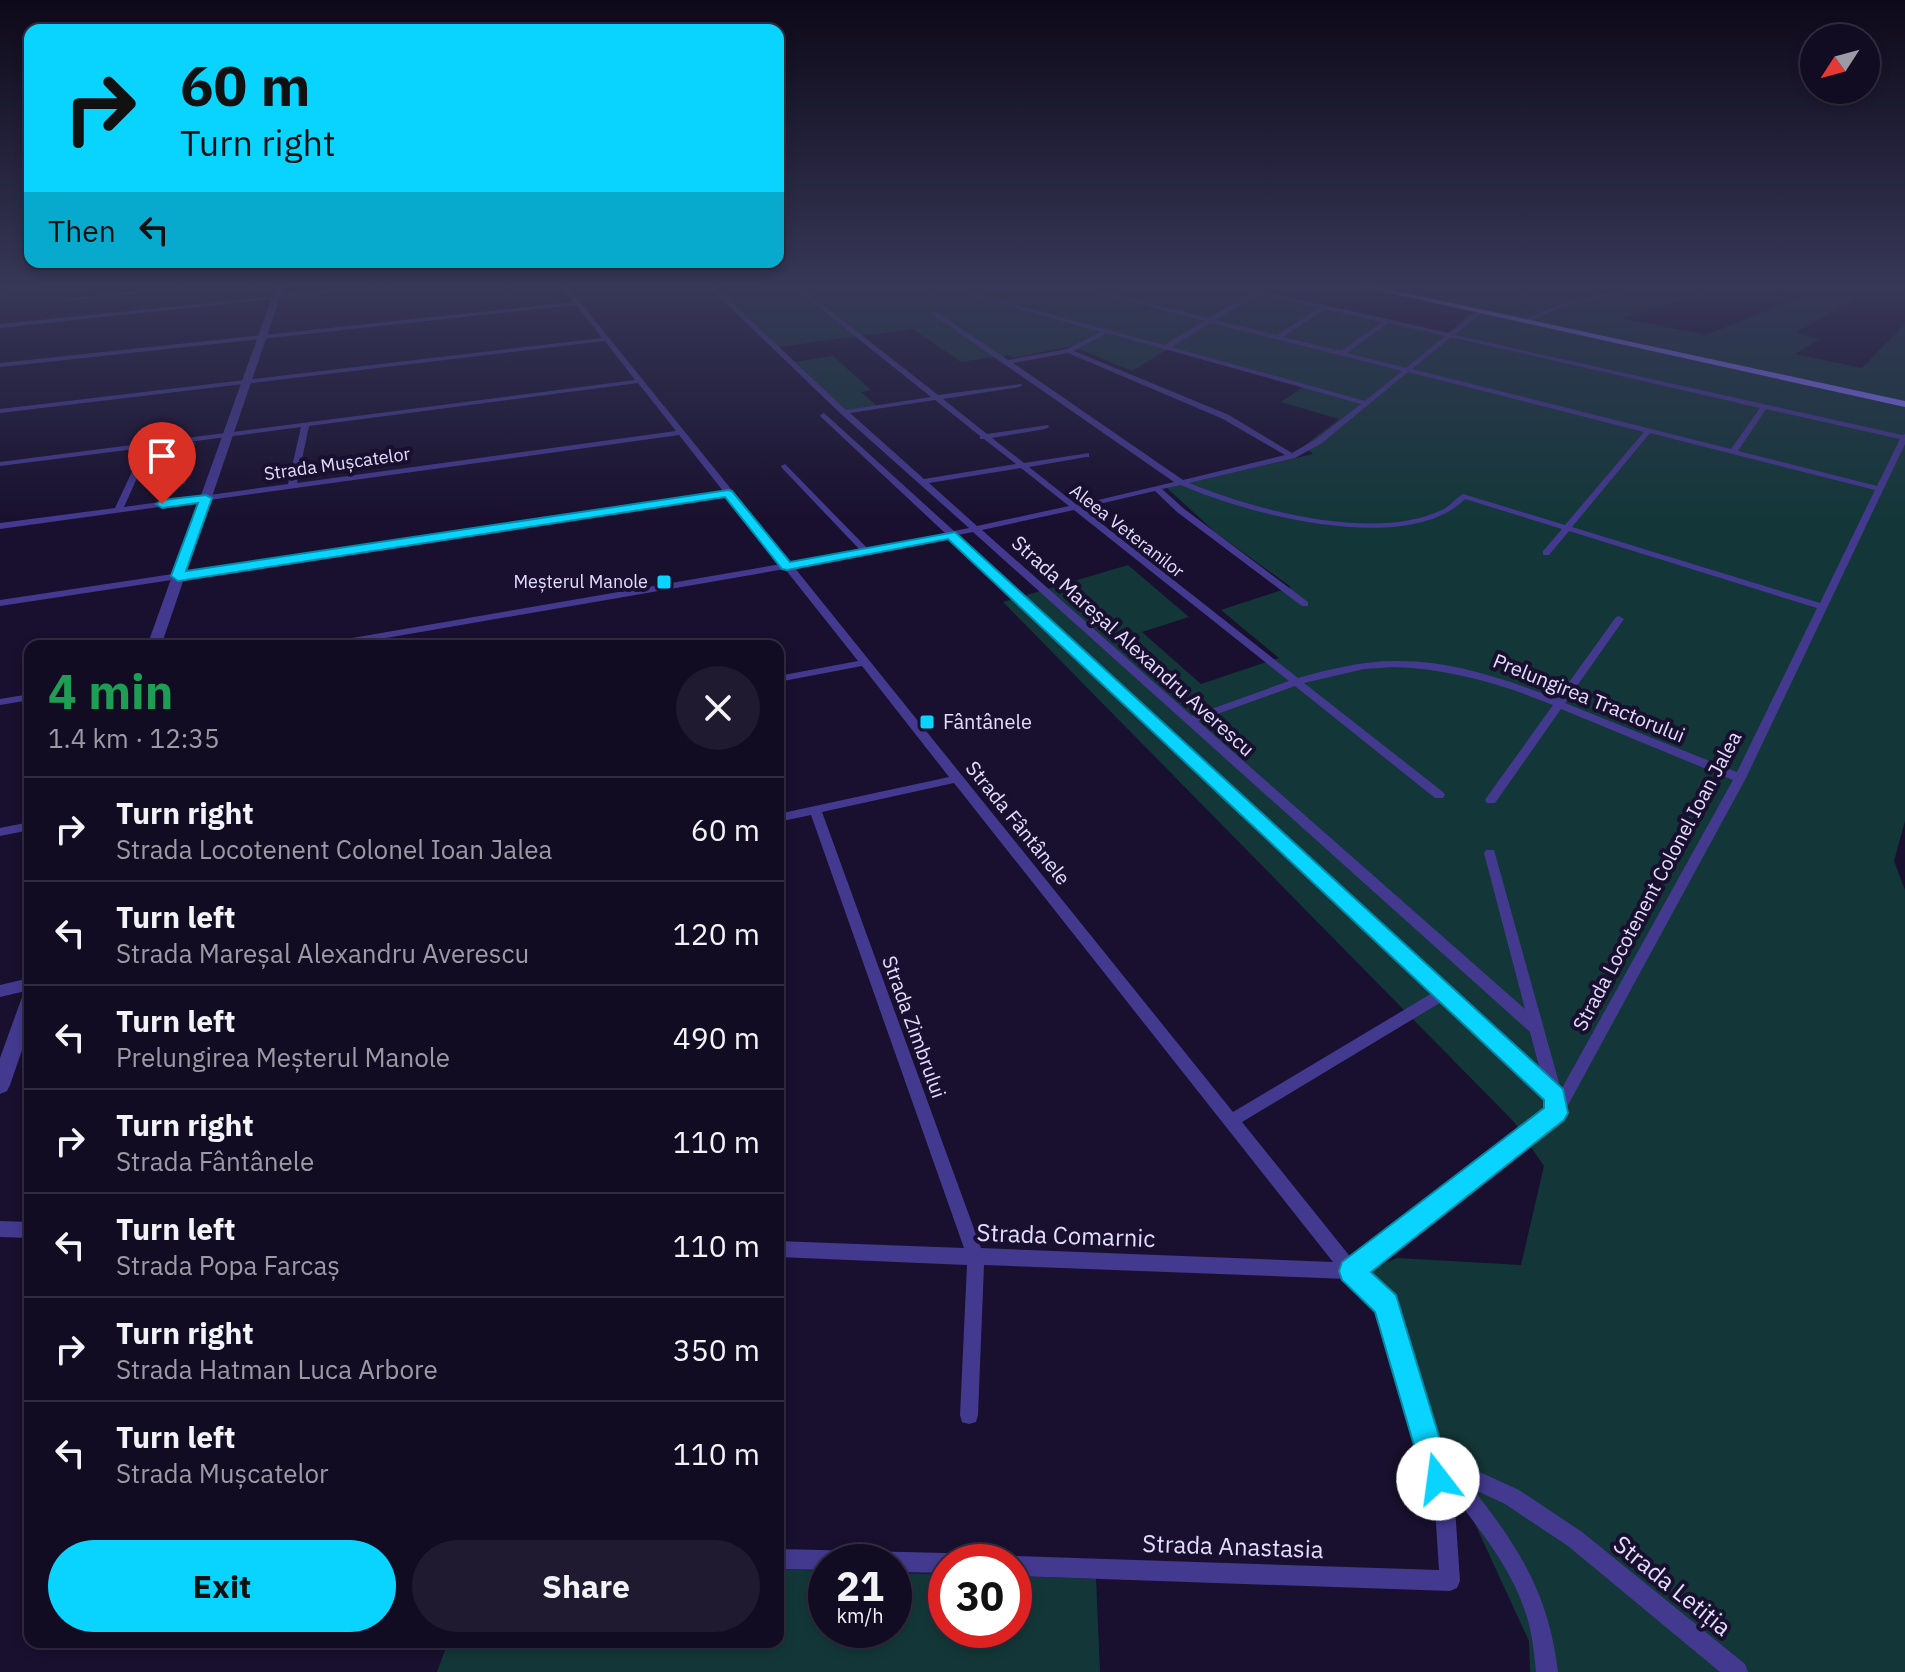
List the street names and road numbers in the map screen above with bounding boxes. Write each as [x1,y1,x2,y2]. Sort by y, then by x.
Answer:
street label: Strada Mușcatelor [262,442,412,485]
street label: Aleea Veteranilor [1065,479,1189,583]
street label: Strada Mareșal Alexandru Averescu [1006,529,1261,762]
street label: Prelungirea Tractorului [1489,647,1689,748]
street label: Strada Locotenent Colonel Ioan Jalea [1566,726,1747,1035]
street label: Strada Fântânele [960,755,1077,890]
street label: Strada Zimbrului [876,952,953,1102]
street label: Strada Comarnic [976,1216,1156,1254]
street label: Strada Anastasia [1142,1527,1324,1565]
street label: Strada Letiția [1607,1528,1738,1643]

